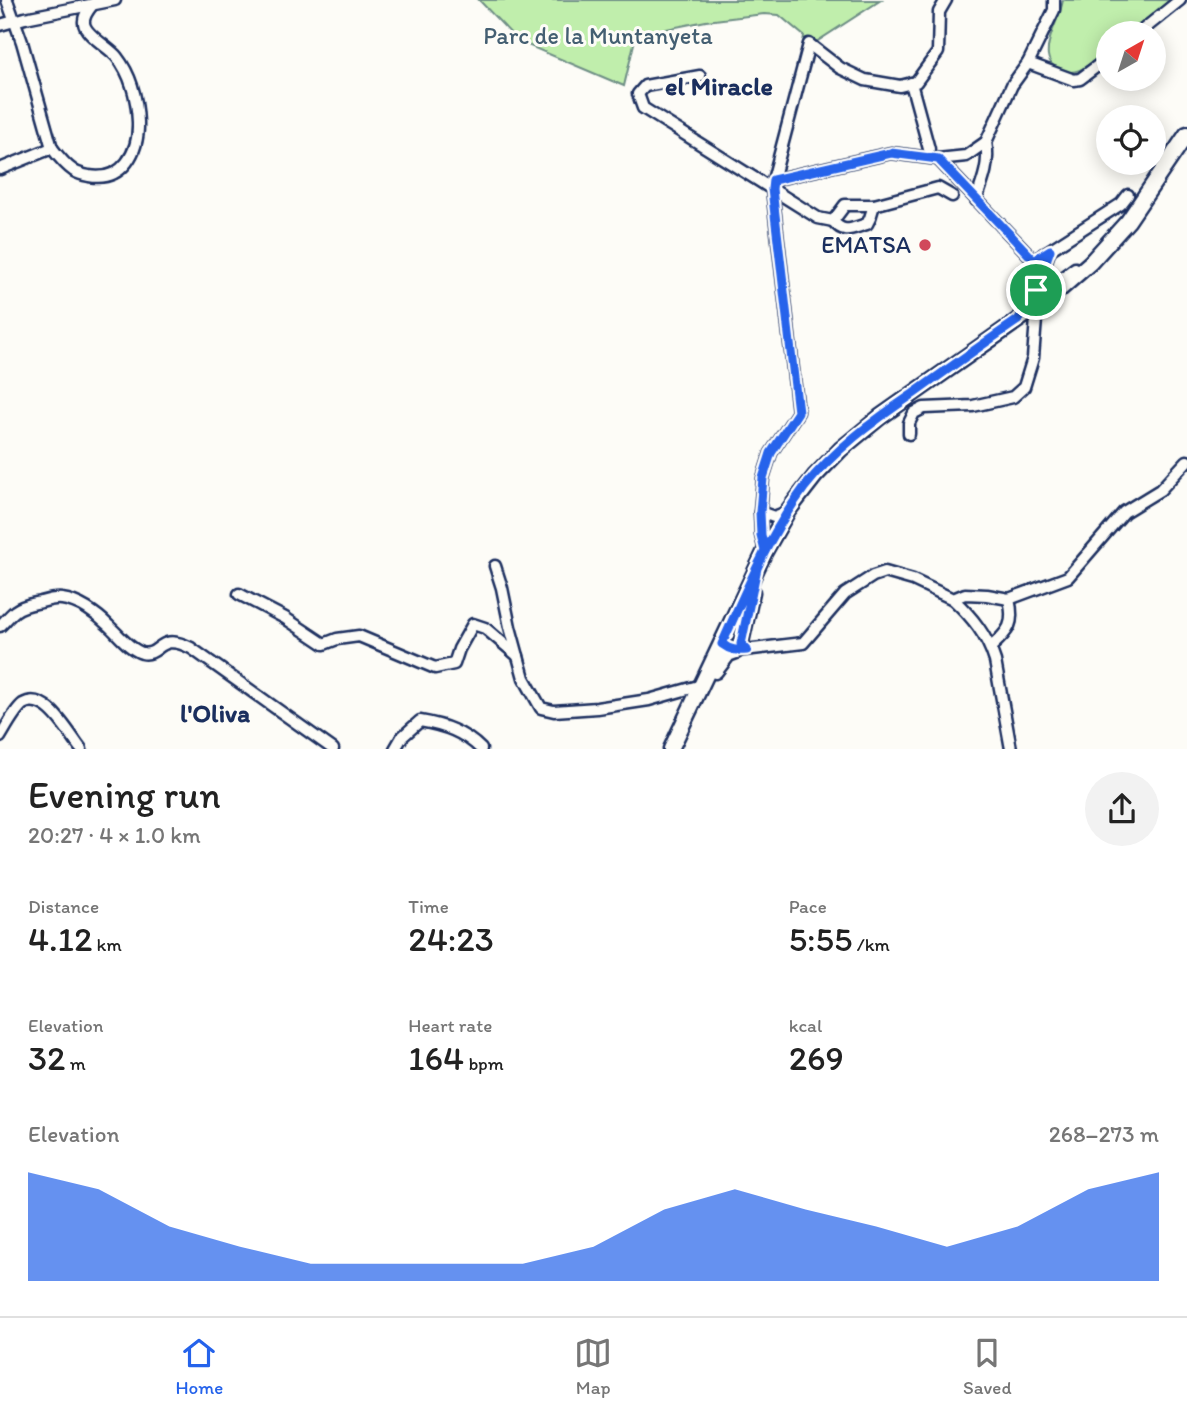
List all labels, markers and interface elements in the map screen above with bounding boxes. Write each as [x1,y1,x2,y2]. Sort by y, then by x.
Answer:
park label: Parc de la Muntanyeta [483,21,713,50]
north arrow [1096,21,1166,91]
map controls [1096,21,1166,175]
district label: el Miracle [665,70,773,102]
button: locate [1096,105,1166,175]
place label: EMATSA [821,230,911,259]
marker: EMATSA [917,237,933,253]
pin [1006,260,1066,320]
icon: arrive [1017,271,1055,309]
district label: l'Oliva [180,697,250,729]
text: Evening run [28,772,221,818]
button: share [1085,772,1159,846]
text: 20:27 · 4 × 1.0 km [28,821,201,849]
text: Distance [28,895,99,918]
text: Time [408,895,449,918]
text: Pace [789,895,827,918]
text: 4.12 [28,918,92,960]
text: 24:23 [408,918,494,960]
text: 5:55 [789,918,852,960]
text: km [92,933,122,956]
text: /km [852,933,890,956]
text: Elevation [28,1014,104,1037]
text: Heart rate [408,1014,492,1037]
text: kcal [789,1014,822,1037]
text: 32 [28,1037,66,1079]
text: 164 [408,1037,464,1079]
text: 269 [789,1037,844,1079]
text: m [66,1052,86,1075]
text: bpm [464,1052,504,1075]
text: Elevation [28,1120,119,1148]
text: 268–273 m [1049,1120,1159,1148]
tab: Home [175,1334,223,1399]
tab: Map [574,1334,612,1399]
tab: Saved [963,1334,1012,1399]

